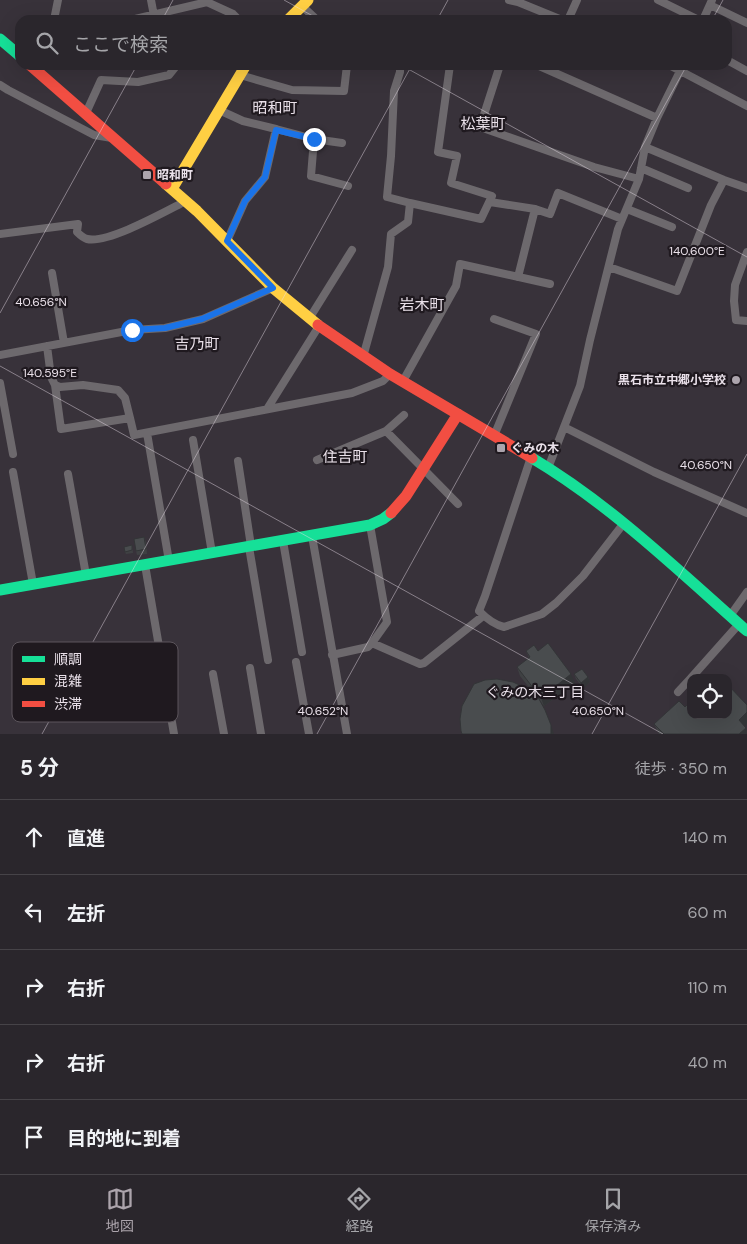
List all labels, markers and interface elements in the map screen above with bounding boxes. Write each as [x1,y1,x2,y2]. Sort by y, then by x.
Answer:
search box [15,15,732,70]
icon: search [33,29,61,57]
text: ここで検索 [73,32,168,57]
district label: 昭和町 [252,98,298,118]
district label: 松葉町 [460,114,506,134]
route end [303,128,326,151]
place label: 昭和町 [157,167,193,183]
marker: 昭和町 [141,169,153,181]
text: 140.600°E [669,243,725,259]
text: 40.656°N [15,294,67,310]
district label: 岩木町 [399,295,445,315]
route start [121,319,144,342]
district label: 吉乃町 [174,334,220,354]
text: 140.595°E [23,365,77,381]
place label: 黒石市立中郷小学校 [618,372,726,388]
marker: 黒石市立中郷小学校 [730,374,742,386]
place label: ぐみの木 [511,440,559,456]
marker: ぐみの木 [495,442,507,454]
district label: 住吉町 [322,447,368,467]
text: 40.650°N [680,457,732,473]
legend [12,642,178,722]
text: 順調 [54,650,82,668]
text: 混雑 [54,672,82,690]
map controls [687,674,732,719]
button: locate [687,674,732,719]
district label: ぐみの木三丁目 [486,683,584,701]
text: 渋滞 [54,695,82,713]
text: 40.652°N [298,703,348,719]
text: 40.650°N [572,703,624,719]
text: 5 分 [20,754,59,782]
text: 徒歩 · 350 m [635,758,727,779]
icon: ahead [20,823,48,851]
text: 直進 [67,826,105,851]
text: 140 m [683,827,727,848]
icon: left [20,898,48,926]
text: 左折 [67,901,105,926]
text: 60 m [687,902,727,923]
icon: right [20,973,48,1001]
text: 右折 [67,976,105,1001]
text: 110 m [688,977,727,998]
icon: right [20,1048,48,1076]
text: 右折 [67,1051,105,1076]
text: 40 m [688,1052,727,1073]
icon: arrive [20,1123,48,1151]
text: 目的地に到着 [67,1126,181,1151]
tab: 地図 [106,1185,134,1235]
tab: 経路 [345,1185,373,1235]
tab: 保存済み [585,1185,641,1235]

